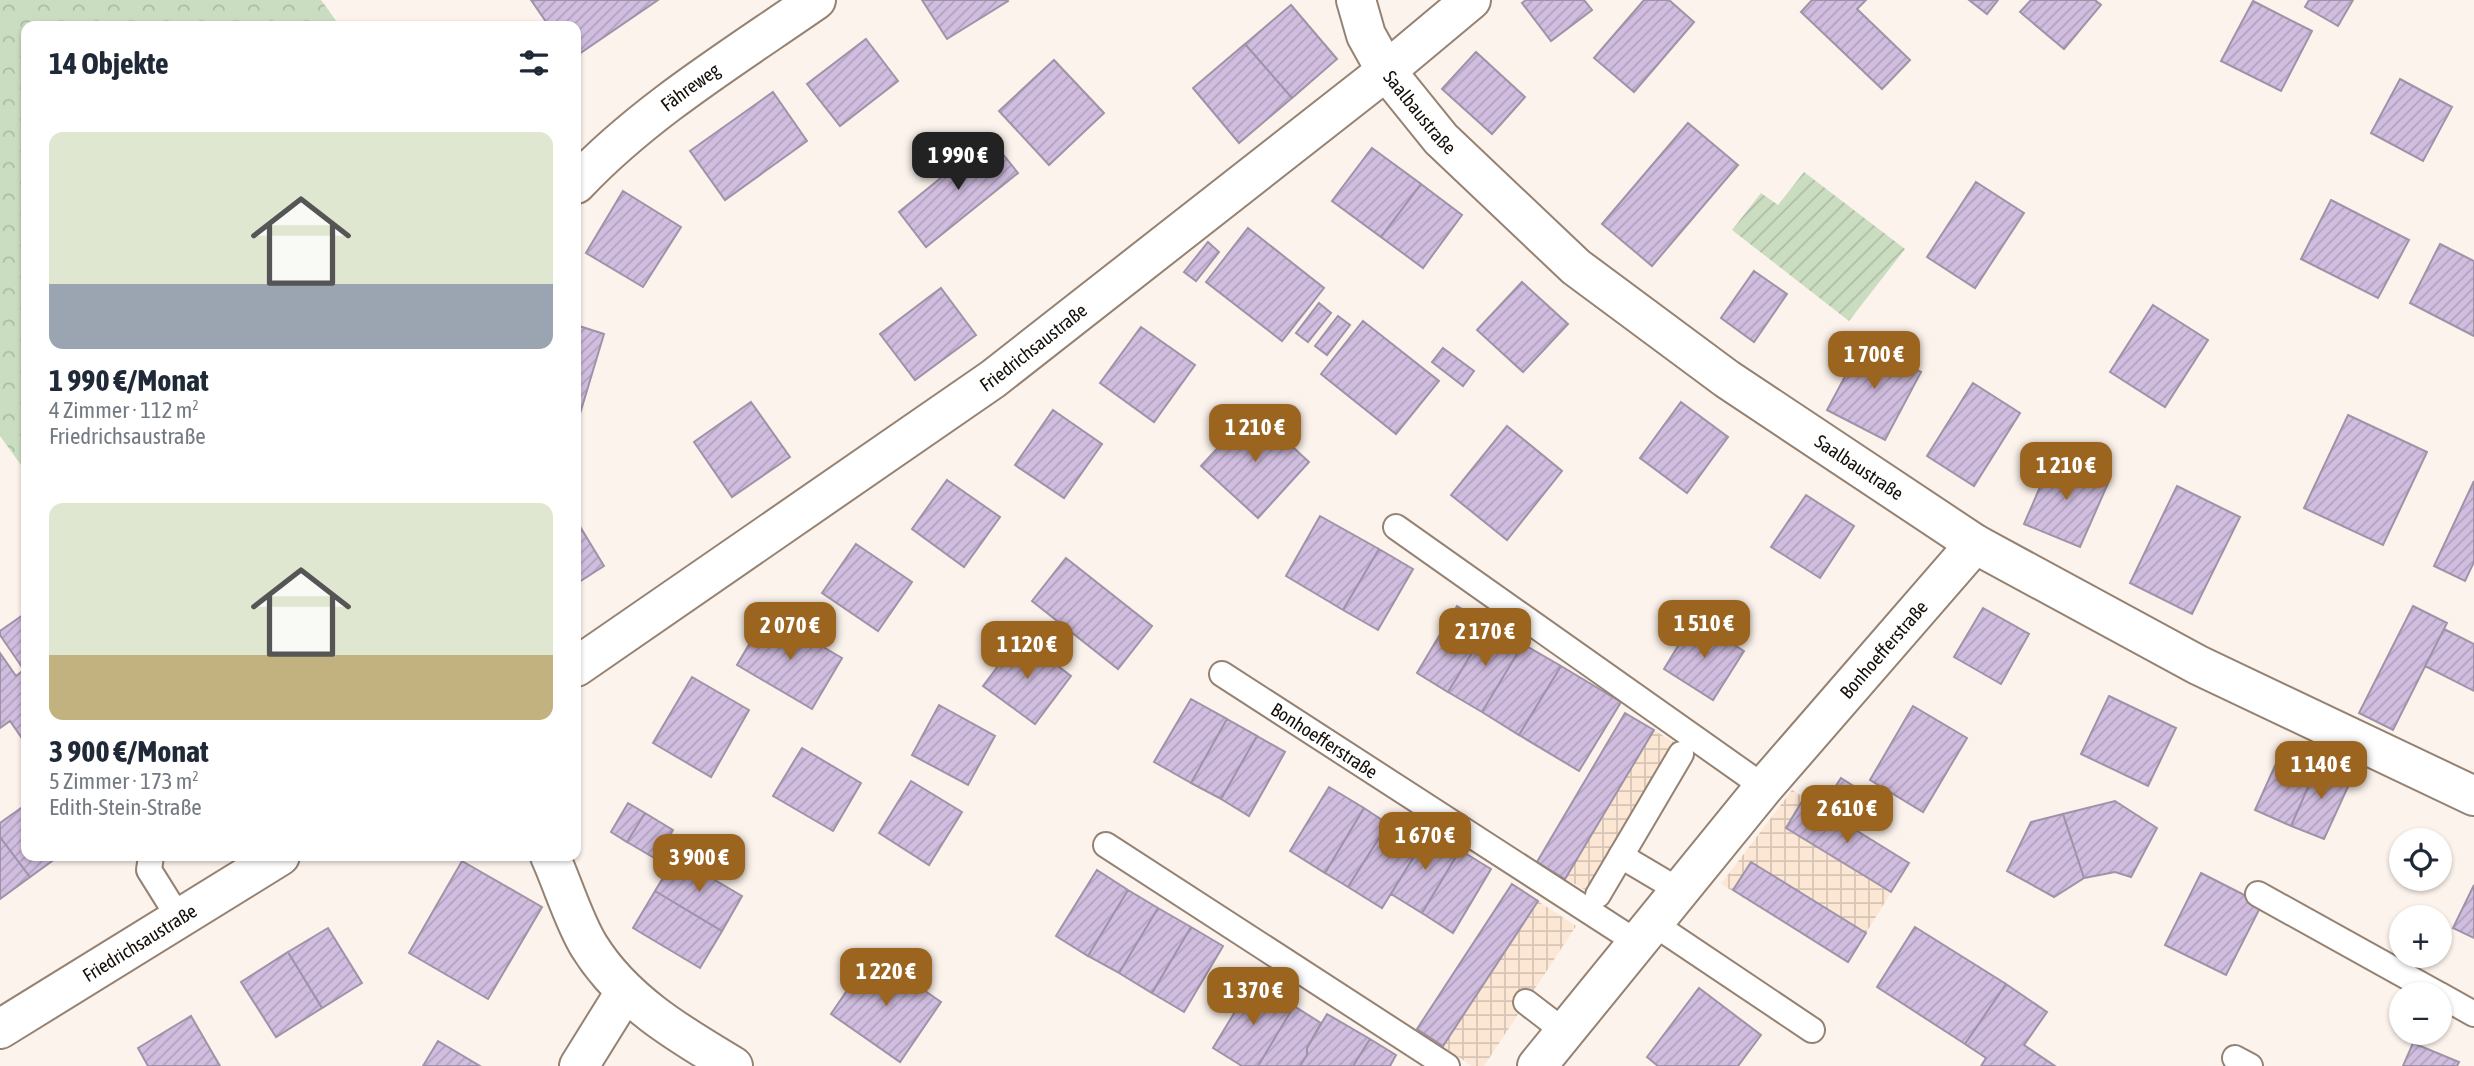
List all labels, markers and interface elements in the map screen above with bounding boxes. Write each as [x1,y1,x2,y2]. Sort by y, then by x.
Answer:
icon: filters [515,44,553,82]
text: 14 Objekte [49,46,169,80]
street label: Fähreweg [656,58,724,116]
street label: Saalbaustraße [1379,66,1461,159]
pin: 1 990 € [893,132,1023,192]
text: 1 990 € [928,142,988,168]
icon: home [238,178,364,304]
street label: Friedrichsaustraße [976,299,1091,396]
pin: 1 700 € [1809,332,1939,391]
text: 1 700 € [1844,341,1904,367]
text: 1 990 €/Monat [49,363,209,397]
text: 4 Zimmer · 112 m² [49,397,199,423]
pin: 1 210 € [1190,405,1320,464]
text: 1 210 € [1225,414,1285,440]
text: Friedrichsaustraße [49,423,206,449]
street label: Saalbaustraße [1811,430,1908,504]
pin: 1 210 € [2001,442,2131,502]
text: 1 210 € [2036,452,2096,478]
icon: home [238,549,364,675]
street label: Bonhoefferstraße [1835,596,1932,703]
pin: 1 510 € [1639,600,1769,660]
pin: 2 070 € [725,602,855,662]
pin: 2 170 € [1420,608,1550,668]
text: 1 510 € [1674,610,1734,636]
text: 2 070 € [760,612,820,638]
text: 2 170 € [1455,618,1515,644]
pin: 1 120 € [962,622,1092,681]
text: 1 120 € [997,631,1057,657]
street label: Bonhoefferstraße [1267,698,1382,783]
text: 3 900 €/Monat [49,734,209,768]
pin: 1 140 € [2256,742,2386,801]
text: 1 140 € [2291,751,2351,777]
text: 5 Zimmer · 173 m² [49,768,199,794]
pin: 2 610 € [1782,786,1912,845]
text: Edith-Stein-Straße [49,794,202,820]
text: 2 610 € [1817,795,1877,821]
pin: 1 670 € [1360,812,1490,872]
text: 1 670 € [1395,822,1455,848]
map controls [2389,828,2452,1045]
button: locate [2389,828,2452,891]
pin: 3 900 € [634,834,764,894]
text: 3 900 € [669,844,729,870]
street label: Friedrichsaustraße [79,899,200,986]
button: + [2389,905,2452,968]
pin: 1 220 € [821,948,951,1008]
text: 1 220 € [856,958,916,984]
pin: 1 370 € [1188,968,1318,1027]
text: 1 370 € [1223,977,1283,1003]
button: − [2389,982,2452,1045]

